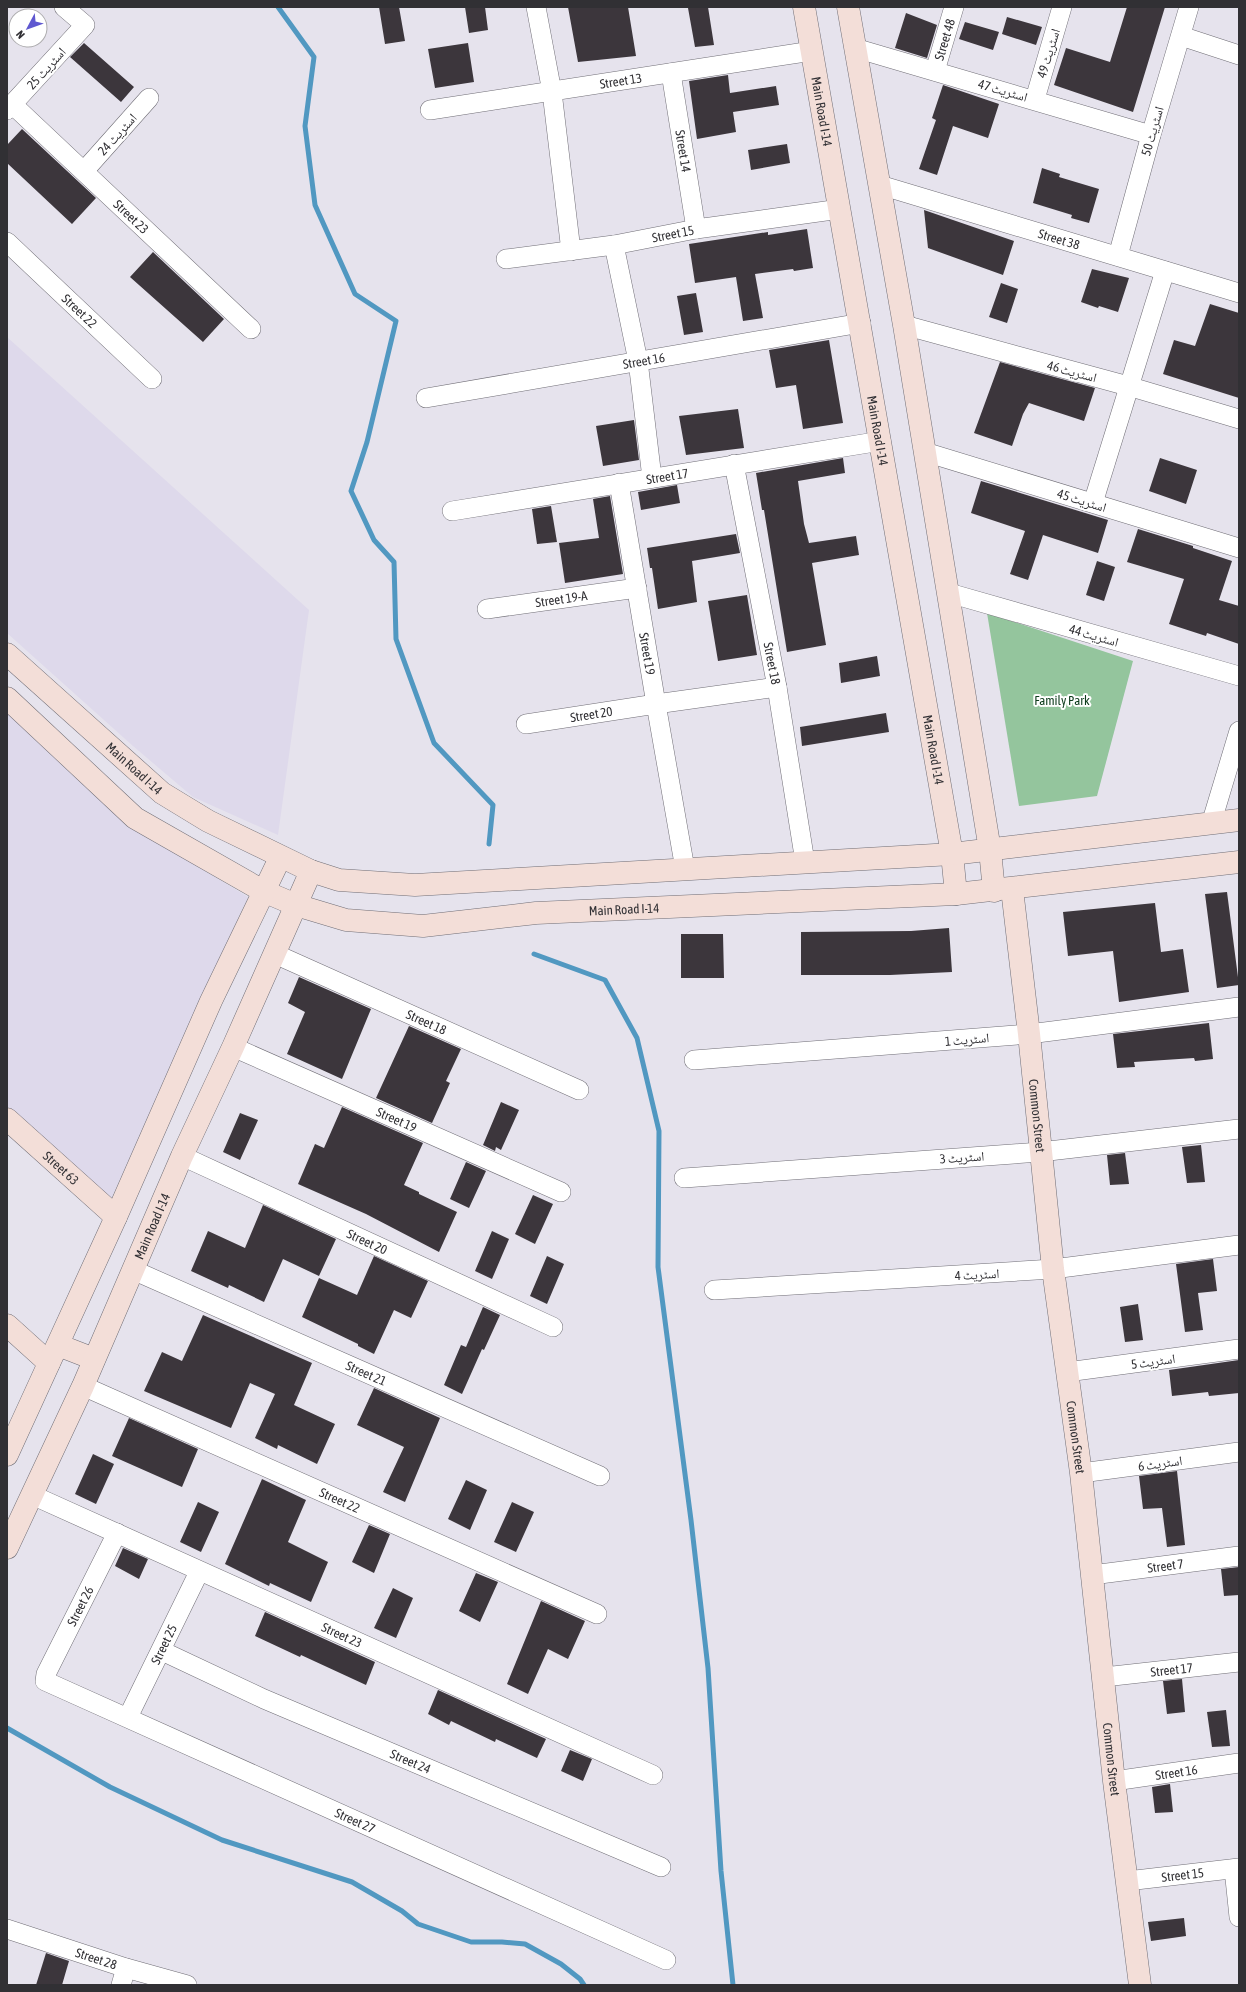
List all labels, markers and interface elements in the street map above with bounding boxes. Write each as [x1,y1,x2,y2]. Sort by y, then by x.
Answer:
north arrow [8,8,48,48]
street label: Street 48 [932,17,958,62]
street label: اسٹریٹ 49 [1034,27,1064,80]
text: N [14,28,27,41]
street label: اسٹریٹ 25 [24,44,70,93]
street label: Street 13 [599,70,643,92]
street label: Main Road I-14 [808,75,835,148]
street label: اسٹریٹ 47 [976,76,1029,106]
street label: اسٹریٹ 50 [1138,105,1168,158]
street label: اسٹریٹ 24 [95,110,141,159]
street label: Street 14 [672,129,694,173]
street label: Street 23 [110,197,152,237]
street label: Street 15 [651,223,695,245]
street label: Street 38 [1036,226,1081,253]
street label: Street 22 [59,291,100,331]
street label: Street 16 [622,350,666,372]
street label: اسٹریٹ 46 [1045,358,1098,386]
street label: Main Road I-14 [864,395,891,467]
street label: Street 17 [645,466,689,487]
street label: اسٹریٹ 45 [1055,486,1108,516]
street label: Street 19-A [534,588,589,610]
street label: اسٹریٹ 44 [1067,621,1120,651]
street label: Street 19 [636,631,658,676]
street label: Street 18 [761,641,783,686]
park label: Family Park [1034,693,1090,708]
street label: Street 20 [569,704,613,725]
street label: Main Road I-14 [920,714,947,786]
street label: Main Road I-14 [103,739,165,798]
street label: Main Road I-14 [588,900,660,919]
street label: Street 18 [404,1007,449,1038]
street label: اسٹریٹ 1 [944,1030,990,1050]
street label: Common Street [1026,1078,1048,1153]
street label: Street 19 [374,1104,419,1135]
street label: Street 63 [40,1148,82,1188]
street label: اسٹریٹ 3 [939,1148,985,1168]
street label: Main Road I-14 [131,1191,173,1262]
street label: Street 20 [345,1226,390,1258]
street label: اسٹریٹ 4 [954,1266,1000,1284]
street label: اسٹریٹ 5 [1130,1351,1176,1373]
street label: Street 21 [344,1358,389,1389]
street label: Common Street [1063,1400,1088,1475]
street label: اسٹریٹ 6 [1137,1453,1183,1475]
street label: Street 22 [317,1485,362,1516]
street label: Street 7 [1146,1556,1184,1576]
street label: Street 26 [64,1584,97,1629]
street label: Street 23 [319,1620,364,1651]
street label: Street 25 [148,1622,180,1667]
street label: Street 17 [1150,1660,1194,1680]
street label: Common Street [1100,1722,1123,1797]
street label: Street 24 [388,1746,433,1777]
street label: Street 16 [1154,1762,1199,1783]
street label: Street 27 [332,1805,377,1836]
street label: Street 15 [1161,1865,1205,1885]
street label: Street 28 [74,1945,119,1973]

